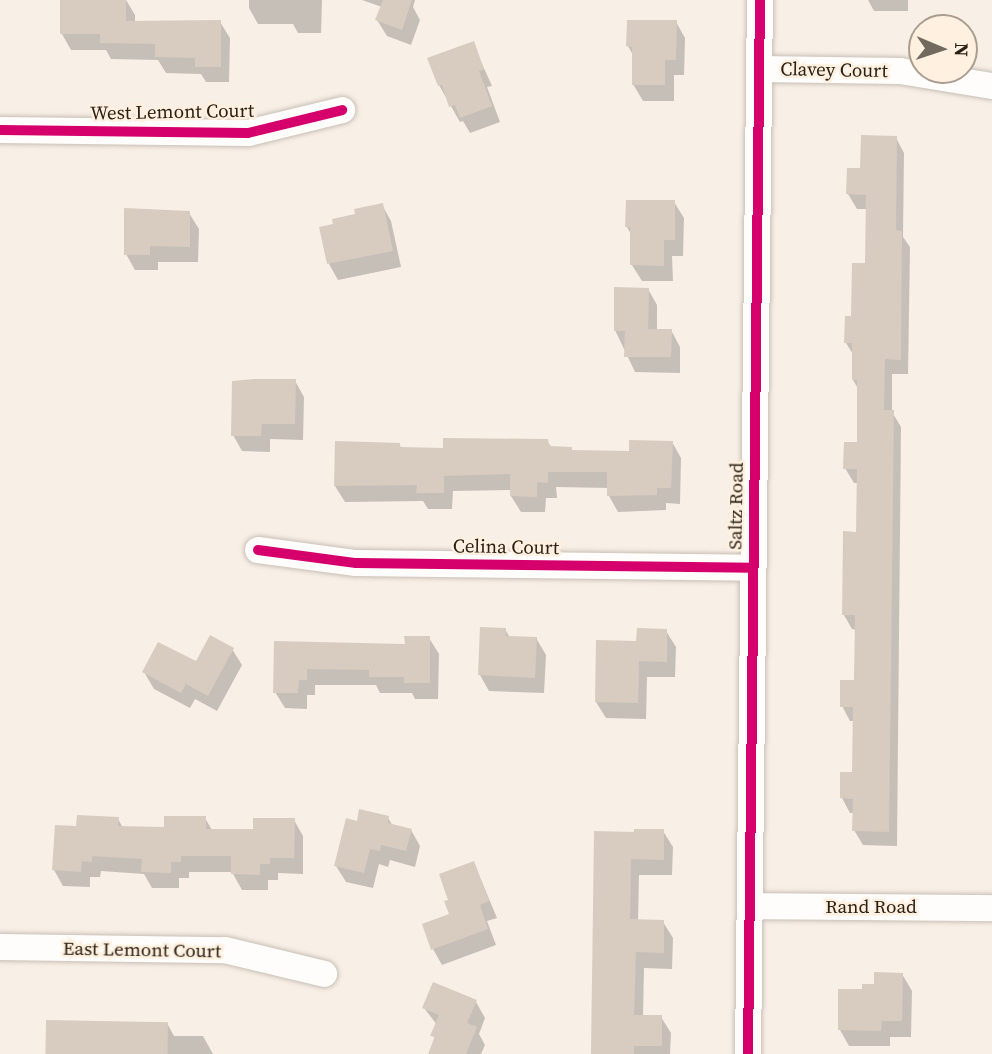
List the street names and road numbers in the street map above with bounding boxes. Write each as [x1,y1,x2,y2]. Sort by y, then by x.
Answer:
street label: Clavey Court [780,58,888,82]
street label: West Lemont Court [90,99,254,125]
street label: Saltz Road [724,462,748,550]
street label: Celina Court [453,535,559,559]
street label: Rand Road [825,896,917,918]
street label: East Lemont Court [63,937,221,963]

